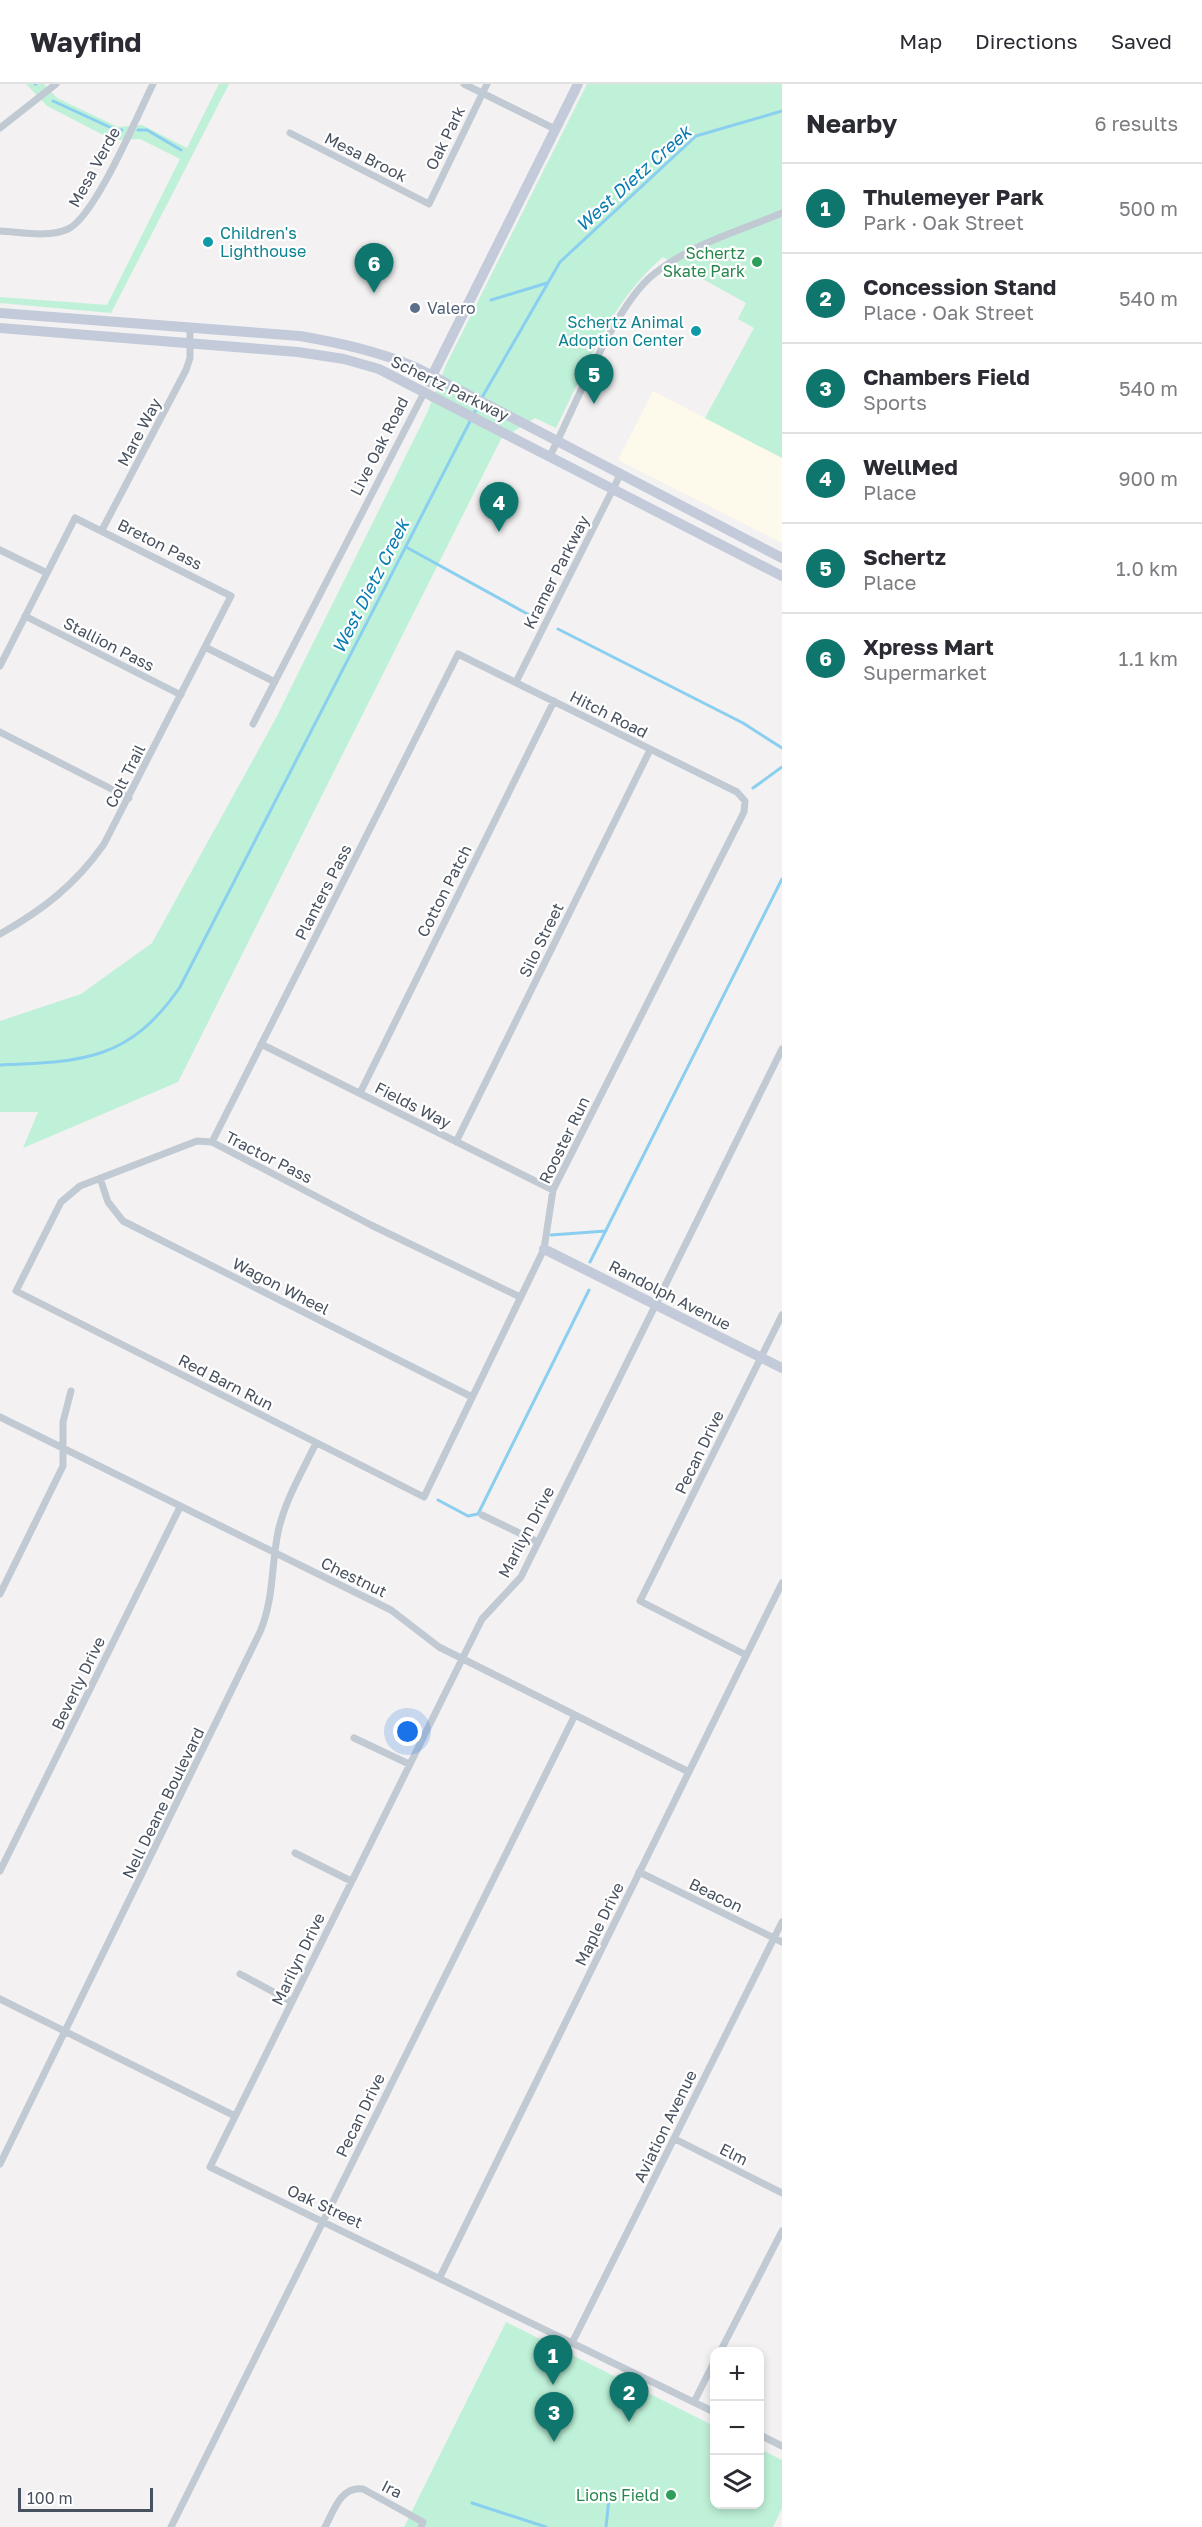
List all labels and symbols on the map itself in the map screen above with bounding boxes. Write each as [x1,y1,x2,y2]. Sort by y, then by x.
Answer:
street label: Oak Park [421,103,469,173]
water label: West Dietz Creek [571,119,697,236]
street label: Mesa Verde [64,123,124,211]
street label: Mesa Brook [322,128,410,186]
place label: Children's Lighthouse [220,223,306,261]
marker: Children's Lighthouse [201,235,215,249]
place label: Schertz Skate Park [663,243,745,281]
pin: 6 [354,244,394,293]
marker: Schertz Skate Park [750,255,764,269]
place label: Valero [427,298,476,318]
marker: Valero [408,301,422,315]
place label: Schertz Animal Adoption Center [558,312,684,350]
marker: Schertz Animal Adoption Center [689,324,703,338]
street label: Schertz Parkway [388,351,512,425]
pin: 5 [574,354,614,404]
street label: Live Oak Road [345,393,413,499]
street label: Mare Way [113,394,165,470]
pin: 4 [480,482,518,532]
street label: Kramer Parkway [519,512,593,632]
street label: Breton Pass [114,514,206,574]
water label: West Dietz Creek [327,514,414,657]
street label: Stallion Pass [60,612,158,676]
street label: Hitch Road [567,686,651,742]
street label: Colt Trail [100,741,150,811]
street label: Planters Pass [290,841,356,943]
street label: Cotton Patch [412,842,476,940]
street label: Silo Street [514,899,568,981]
street label: Fields Way [372,1077,454,1133]
street label: Rooster Run [534,1093,594,1187]
street label: Tractor Pass [222,1127,316,1187]
street label: Wagon Wheel [229,1253,333,1319]
street label: Randolph Avenue [606,1256,734,1334]
street label: Red Barn Run [175,1350,277,1414]
street label: Pecan Drive [670,1407,728,1497]
street label: Marilyn Drive [494,1483,558,1581]
street label: Chestnut [318,1552,390,1602]
street label: Beverly Drive [47,1633,109,1733]
your location [393,1717,422,1746]
street label: Nell Deane Boulevard [118,1724,208,1882]
street label: Beacon [686,1873,746,1917]
street label: Maple Drive [570,1879,628,1969]
street label: Marilyn Drive [267,1909,329,2009]
street label: Aviation Avenue [629,2067,701,2185]
street label: Pecan Drive [331,2070,389,2160]
street label: Elm [717,2138,751,2170]
street label: Oak Street [284,2180,366,2232]
pin: 1 [534,2336,572,2385]
pin: 2 [610,2372,648,2422]
pin: 3 [534,2392,574,2442]
street label: Ira [378,2476,406,2502]
scale bar [18,2485,153,2512]
place label: Lions Field [576,2485,659,2505]
marker: Lions Field [664,2488,678,2502]

